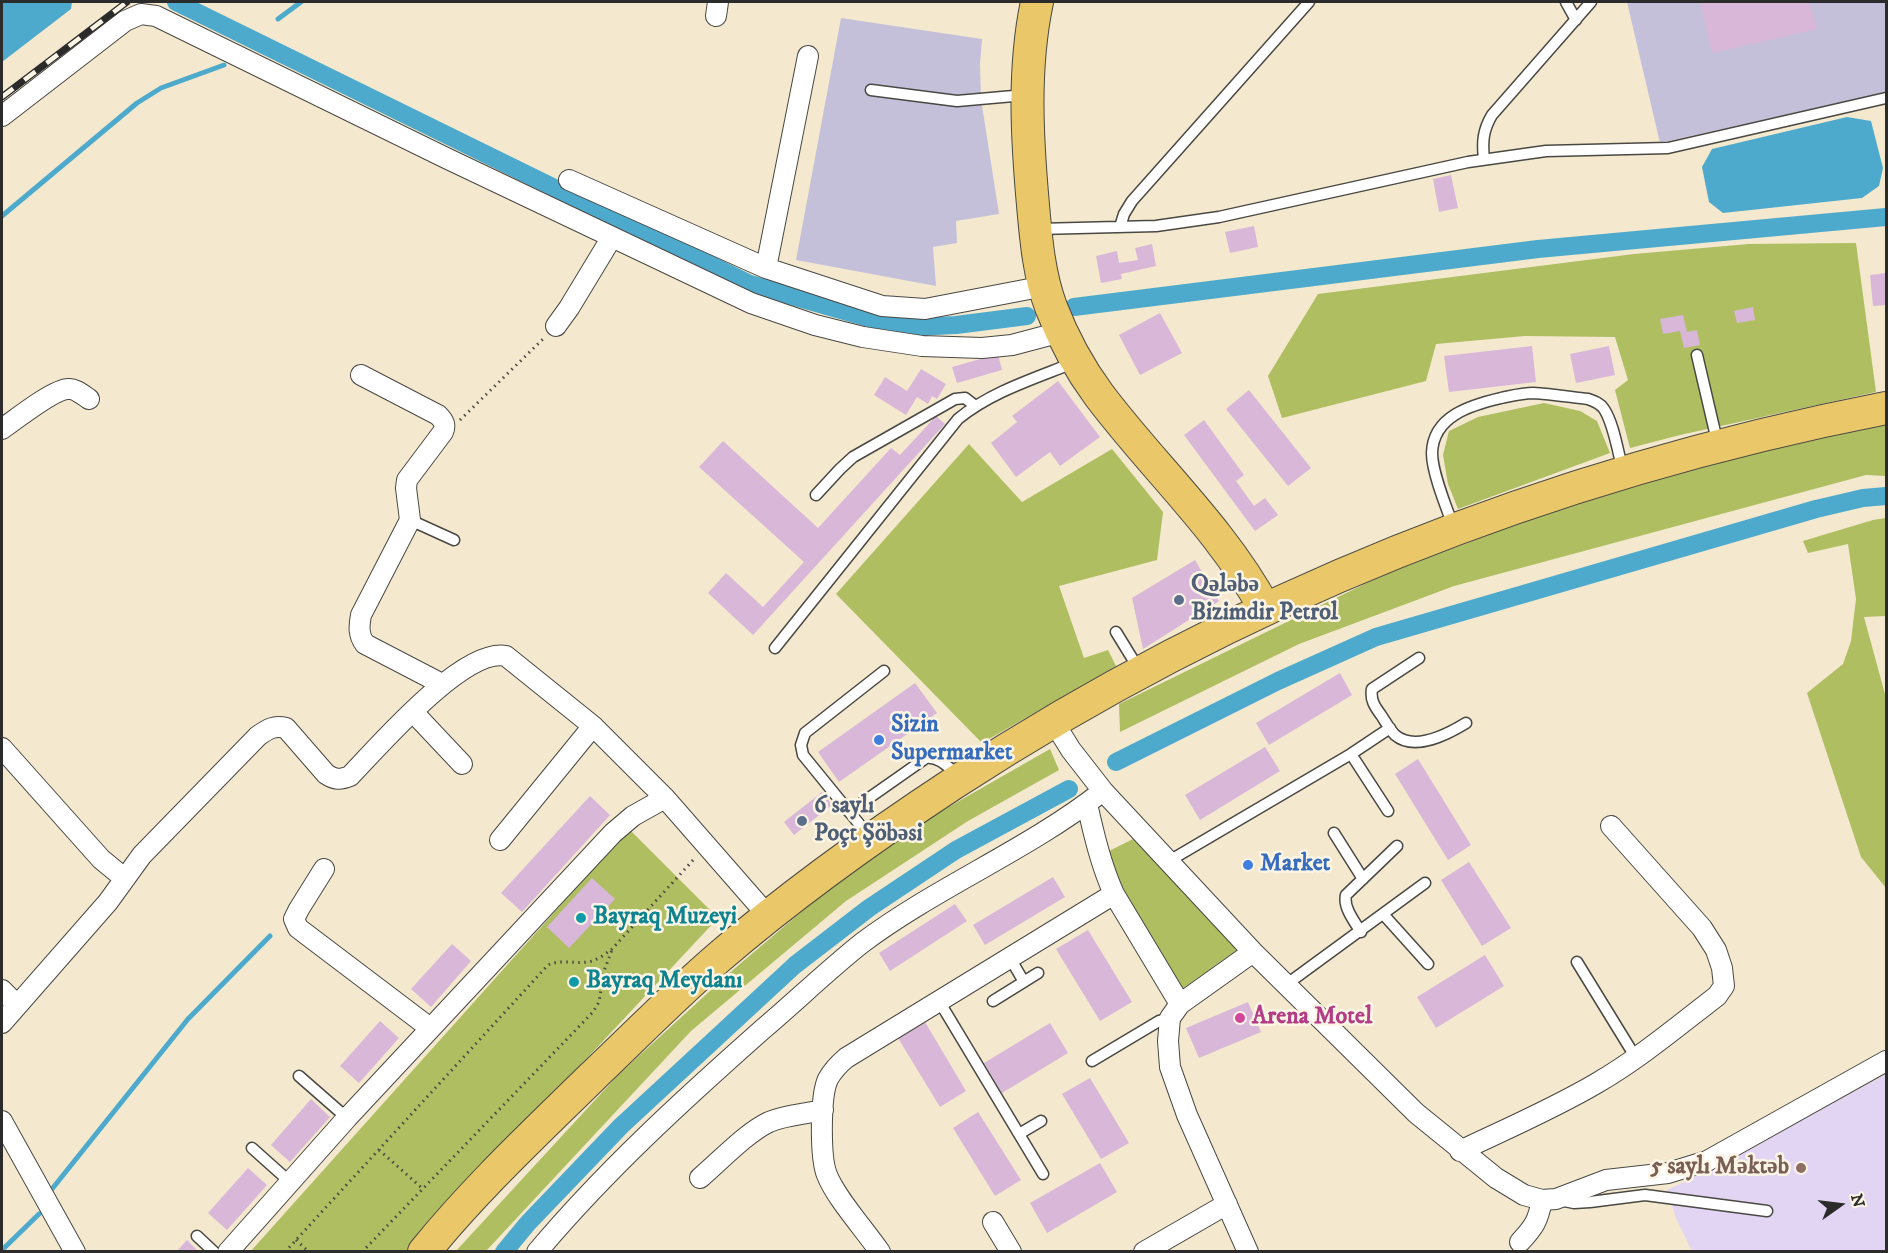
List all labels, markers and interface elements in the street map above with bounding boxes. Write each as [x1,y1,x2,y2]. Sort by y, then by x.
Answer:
place label: Qələbə Bizimdir Petrol [1191,572,1338,628]
marker: Qələbə Bizimdir Petrol [1172,593,1186,607]
place label: Sizin Supermarket [891,712,1012,768]
marker: Sizin Supermarket [872,733,886,747]
place label: 6 saylı Poçt Şöbəsi [814,793,923,849]
marker: 6 saylı Poçt Şöbəsi [795,814,809,828]
place label: Market [1260,851,1330,879]
marker: Market [1241,858,1255,872]
place label: Bayraq Muzeyi [593,904,737,932]
marker: Bayraq Muzeyi [574,911,588,925]
place label: Bayraq Meydanı [586,968,742,996]
marker: Bayraq Meydanı [567,975,581,989]
place label: Arena Motel [1252,1004,1372,1032]
marker: Arena Motel [1233,1011,1247,1025]
place label: 5 saylı Məktəb [1650,1154,1789,1182]
marker: 5 saylı Məktəb [1794,1161,1808,1175]
north arrow [1810,1175,1870,1235]
text: N [1846,1192,1869,1209]

